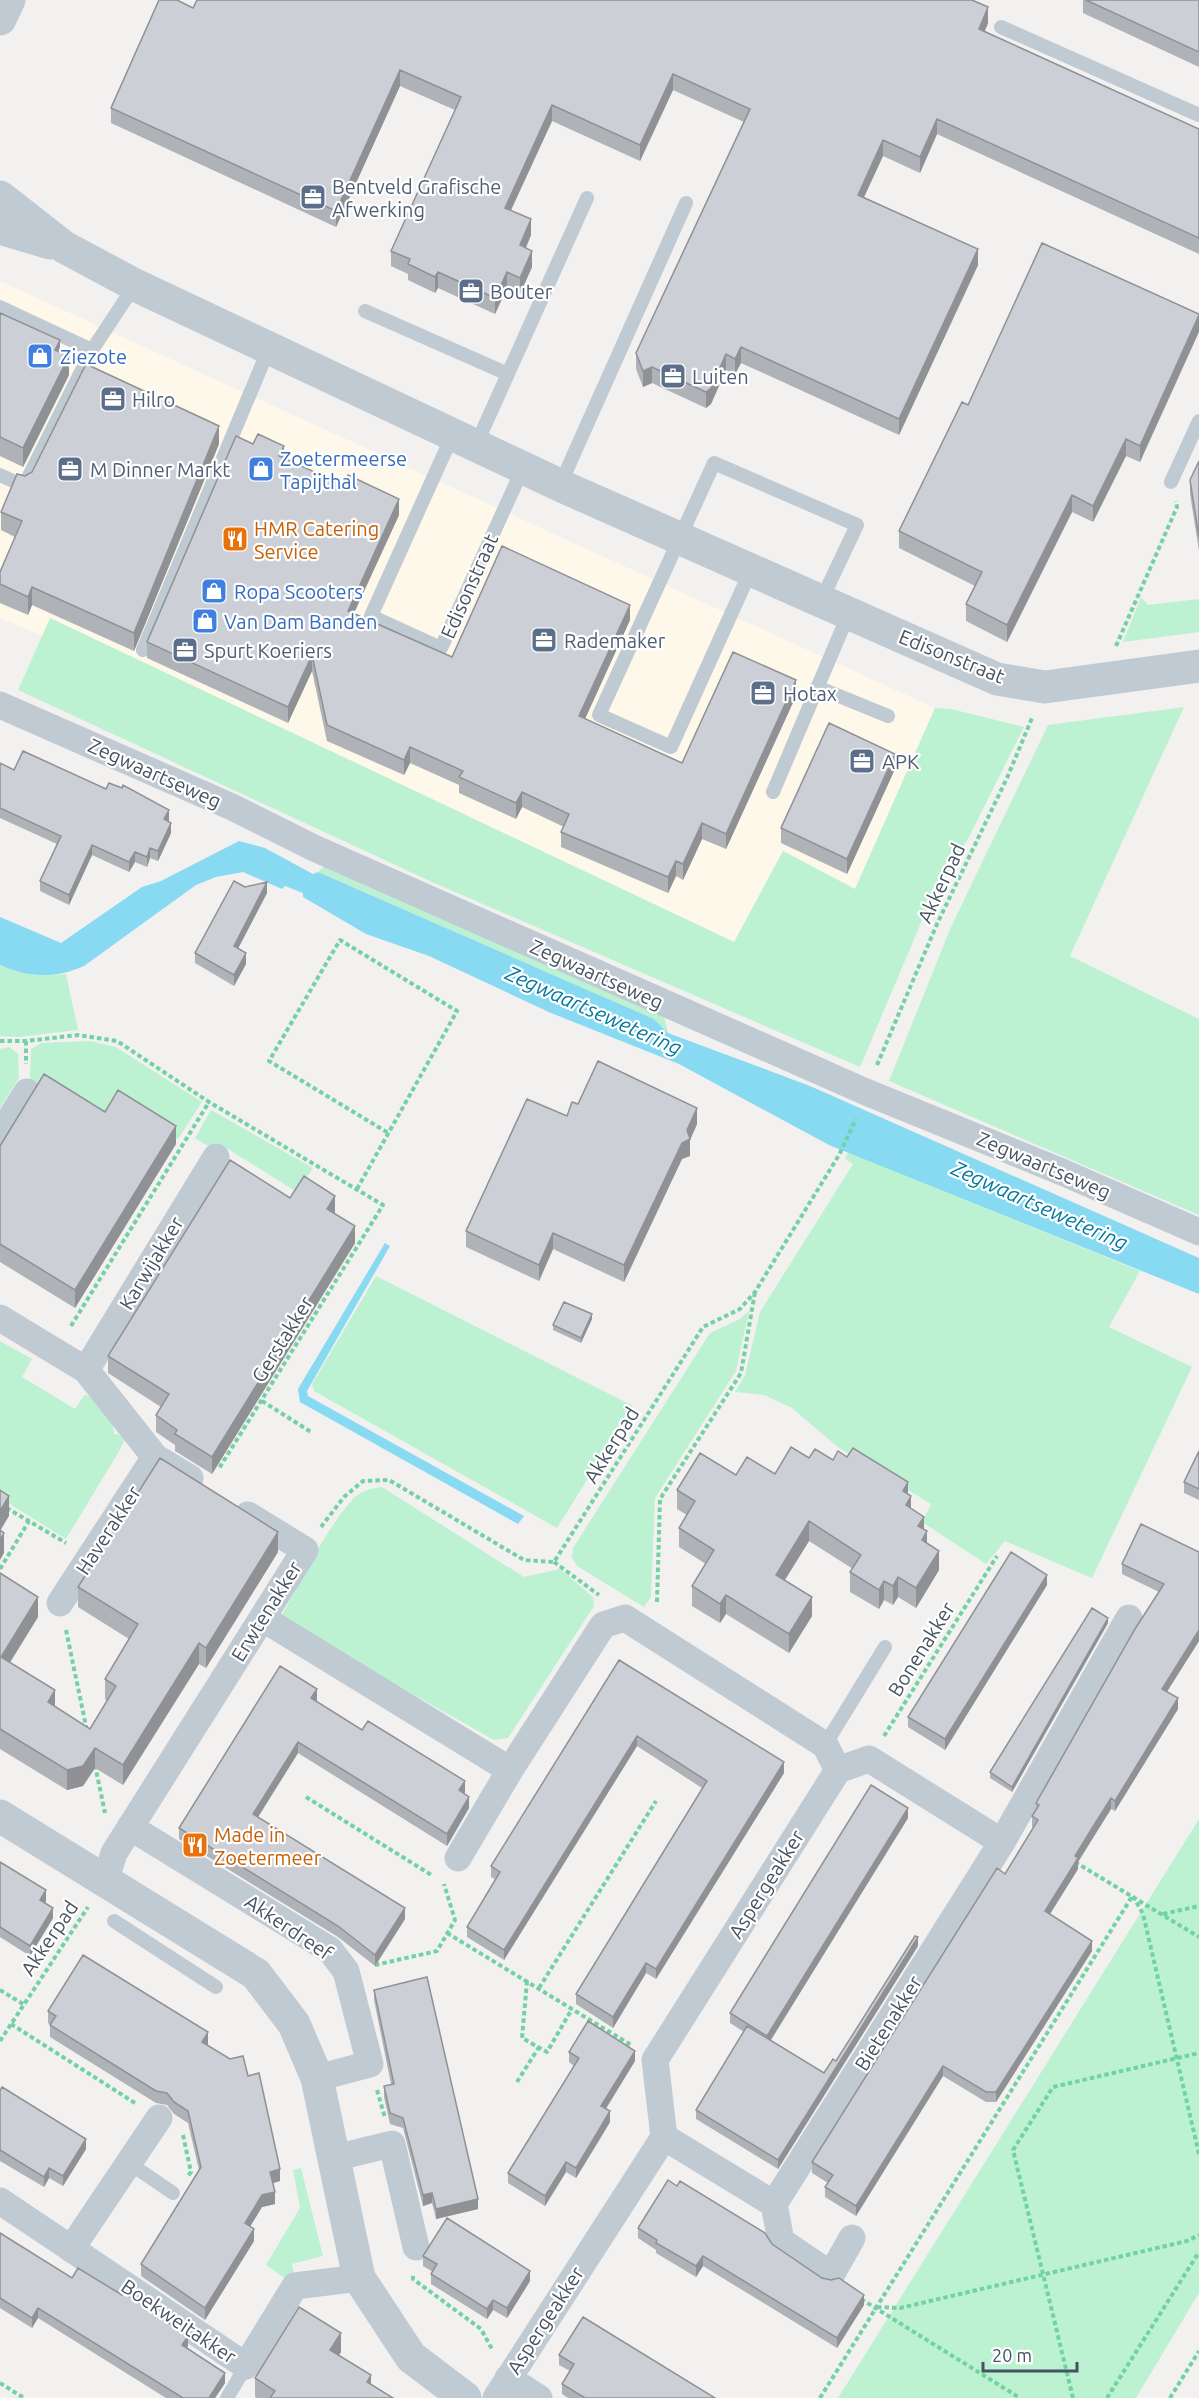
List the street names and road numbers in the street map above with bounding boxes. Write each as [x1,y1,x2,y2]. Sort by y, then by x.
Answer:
street label: Edisonstraat [436,530,502,642]
street label: Edisonstraat [896,624,1008,688]
street label: Zegwaartseweg [85,733,225,813]
street label: Akkerpad [913,840,969,926]
street label: Zegwaartseweg [527,934,667,1014]
street label: Zegwaartseweg [974,1126,1114,1204]
street label: Karwijakker [114,1212,188,1314]
street label: Gerstakker [247,1291,318,1386]
street label: Akkerpad [579,1403,643,1487]
street label: Haverakker [71,1481,145,1579]
street label: Erwtenakker [226,1556,306,1665]
street label: Bonenakker [883,1597,959,1700]
street label: Aspergeakker [724,1825,809,1942]
street label: Akkerdreef [241,1889,337,1965]
street label: Akkerpad [16,1896,82,1980]
street label: Bietenakker [850,1971,926,2075]
street label: Aspergeakker [502,2262,589,2378]
street label: Boekweitakker [117,2274,241,2368]

